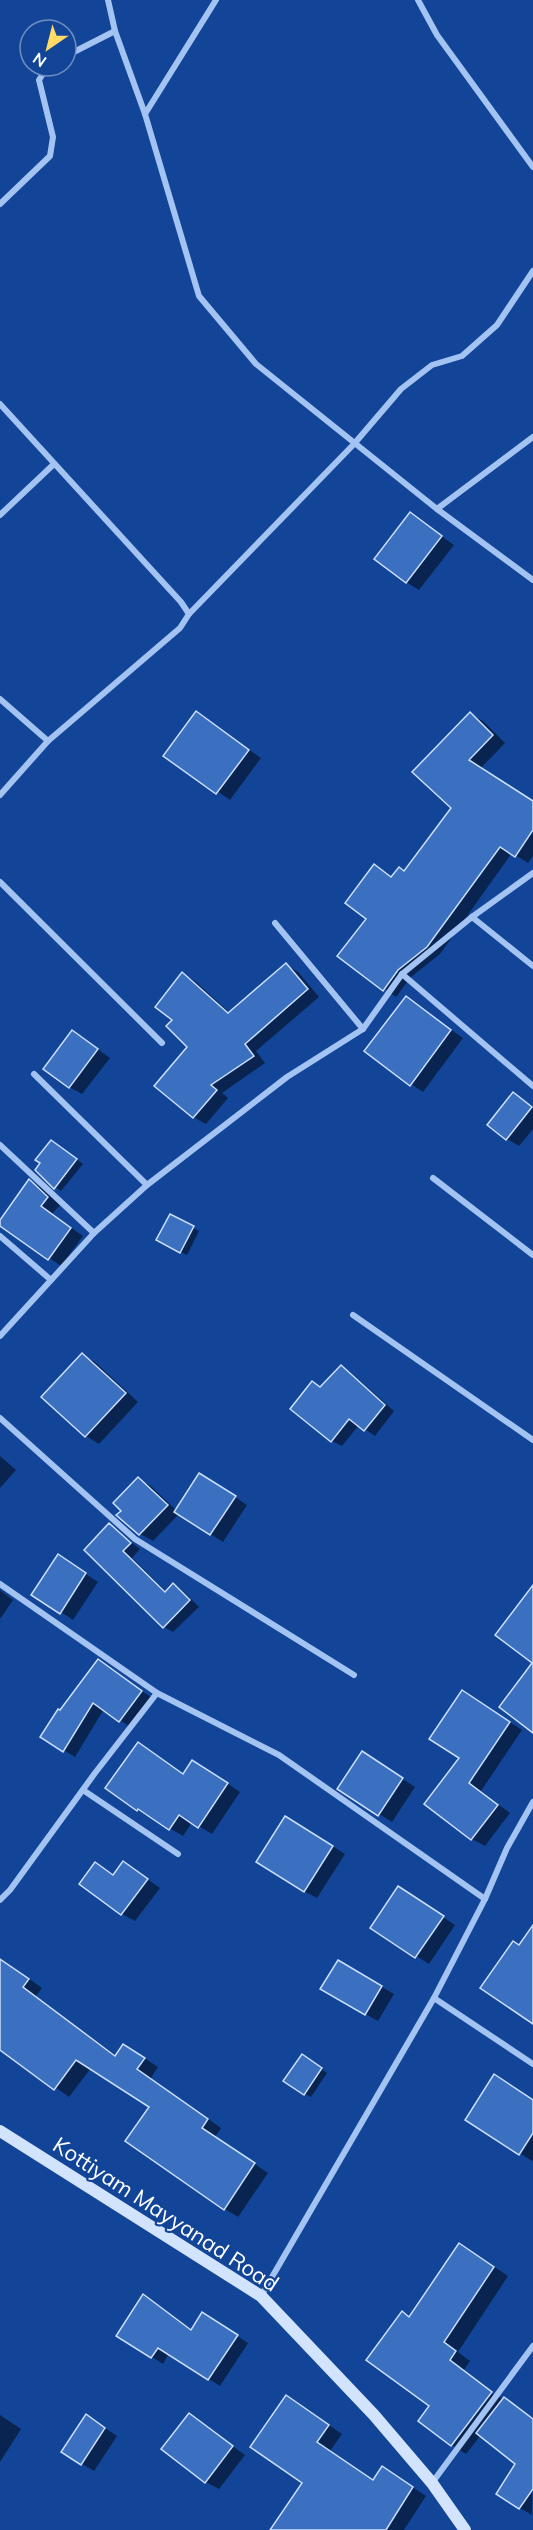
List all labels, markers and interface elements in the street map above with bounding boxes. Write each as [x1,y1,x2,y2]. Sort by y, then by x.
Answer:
north arrow [18,18,78,78]
text: N [29,49,50,72]
street label: Kottiyam Mayyanad Road [48,2130,284,2298]

